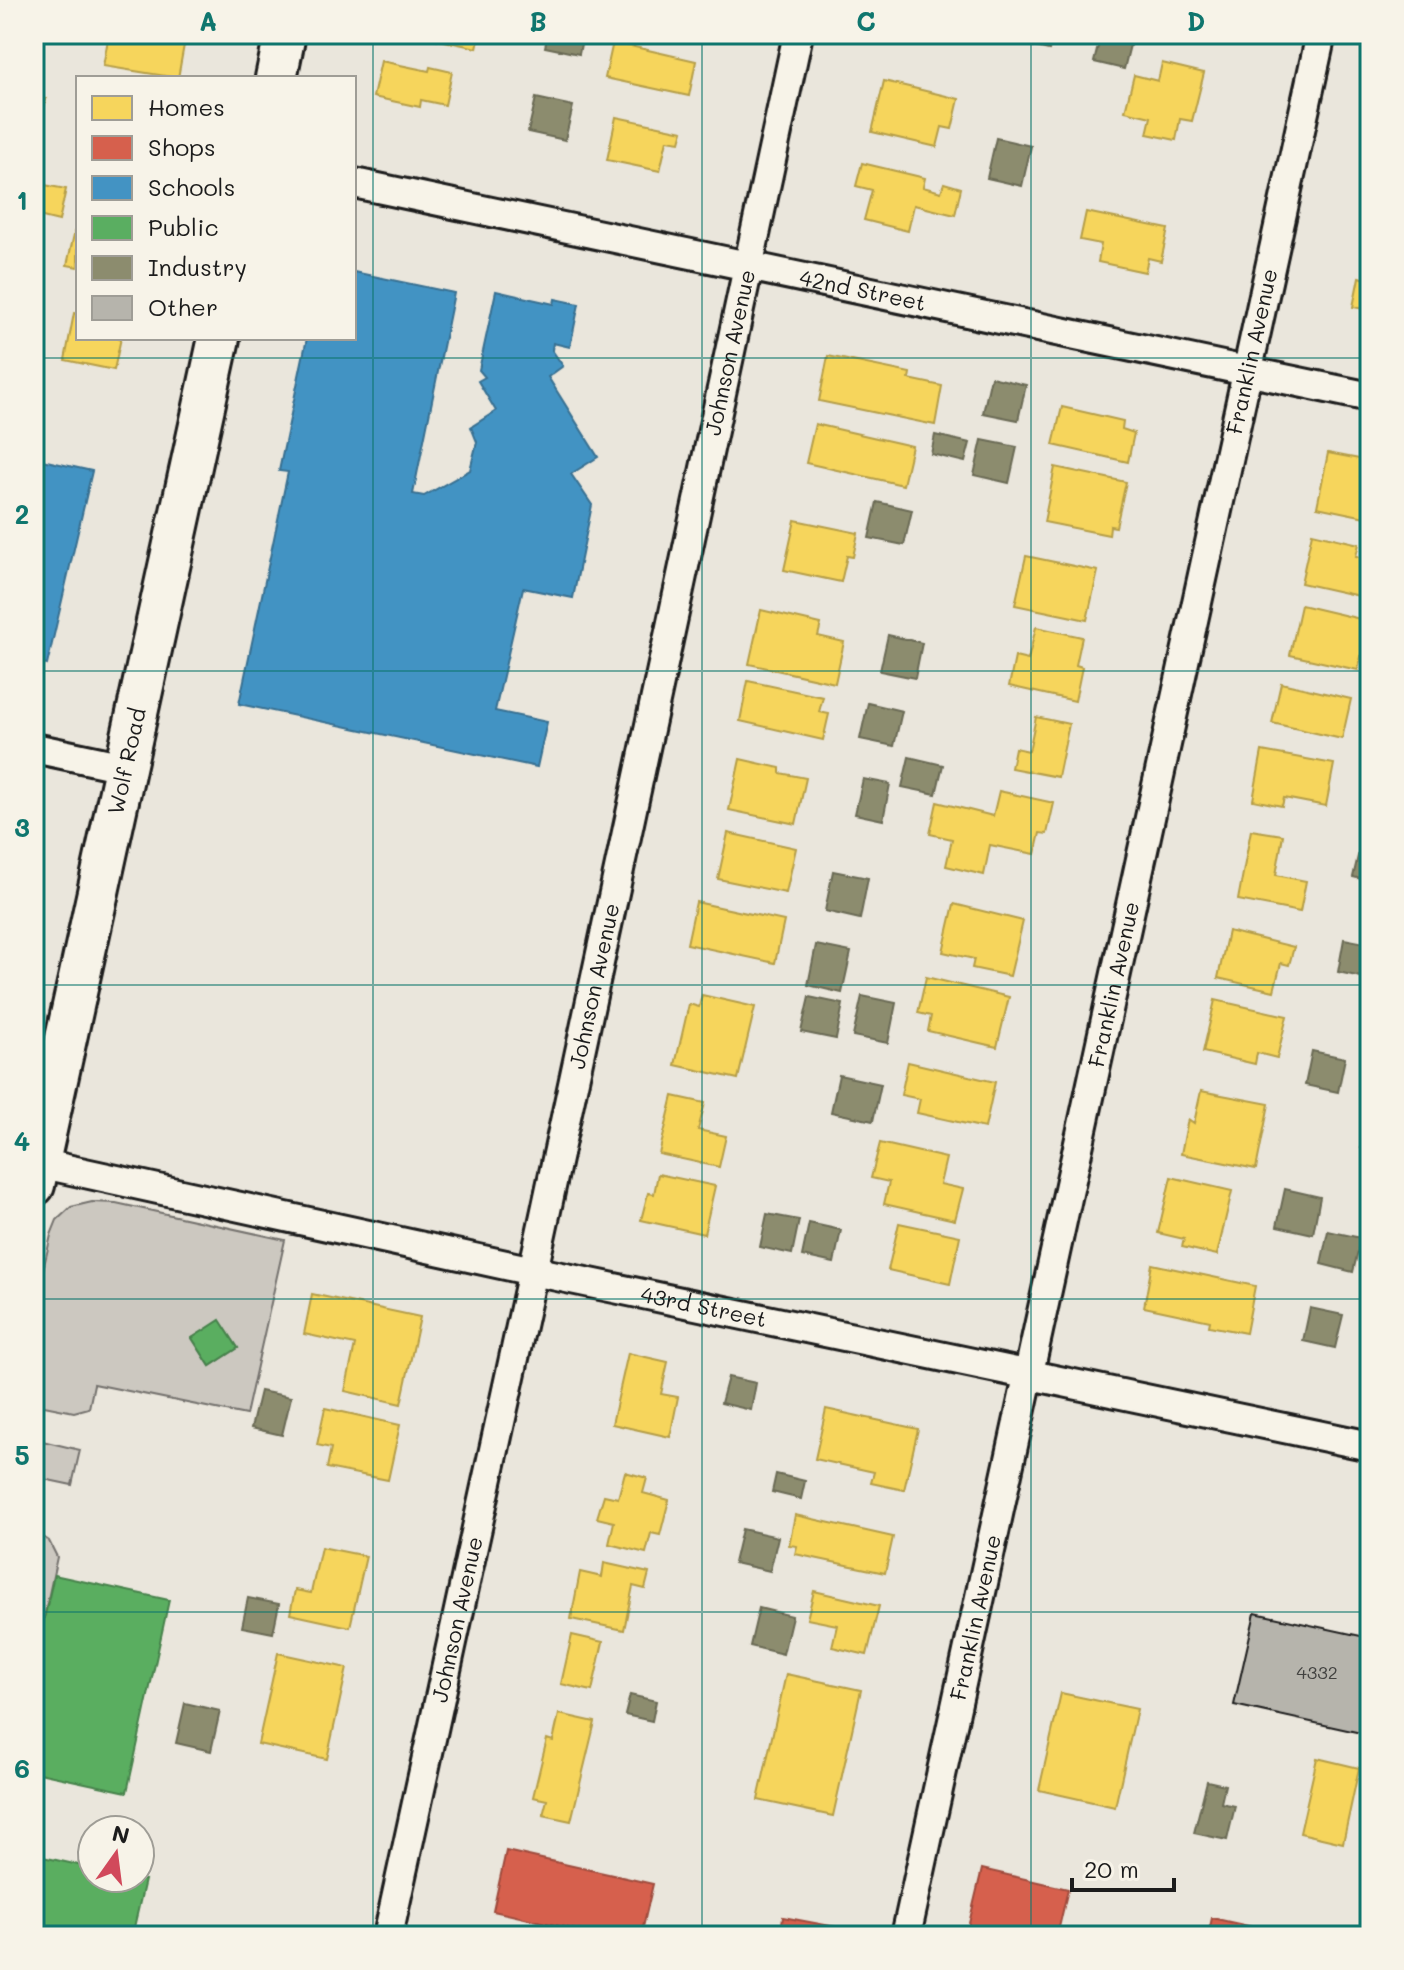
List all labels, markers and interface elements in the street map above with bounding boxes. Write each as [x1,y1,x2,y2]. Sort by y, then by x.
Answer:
text: A [199,4,217,38]
text: B [529,4,547,38]
text: C [856,4,876,38]
text: D [1187,4,1205,38]
legend [76,76,356,340]
text: Homes [148,91,225,122]
text: Shops [148,131,216,162]
text: Schools [148,171,235,202]
text: 1 [16,183,28,217]
text: Public [148,211,219,242]
text: Industry [148,251,247,282]
street label: 42nd Street [797,262,929,317]
street label: Franklin Avenue [1219,266,1283,437]
street label: Johnson Avenue [697,267,761,438]
text: Other [148,291,218,322]
text: 2 [15,497,29,531]
street label: Wolf Road [100,705,152,817]
text: 3 [14,810,30,844]
street label: Franklin Avenue [1081,899,1145,1070]
street label: Johnson Avenue [562,900,625,1072]
text: 4 [14,1124,30,1158]
street label: 43rd Street [638,1279,769,1333]
text: 5 [14,1438,30,1472]
street label: Franklin Avenue [943,1532,1007,1703]
street label: Johnson Avenue [424,1534,489,1705]
house number: 4332 [1296,1660,1338,1684]
text: 6 [14,1751,30,1785]
north arrow [76,1814,156,1894]
text: N [109,1818,133,1850]
scale bar [1072,1842,1174,1892]
text: 20 m [1084,1853,1139,1884]

